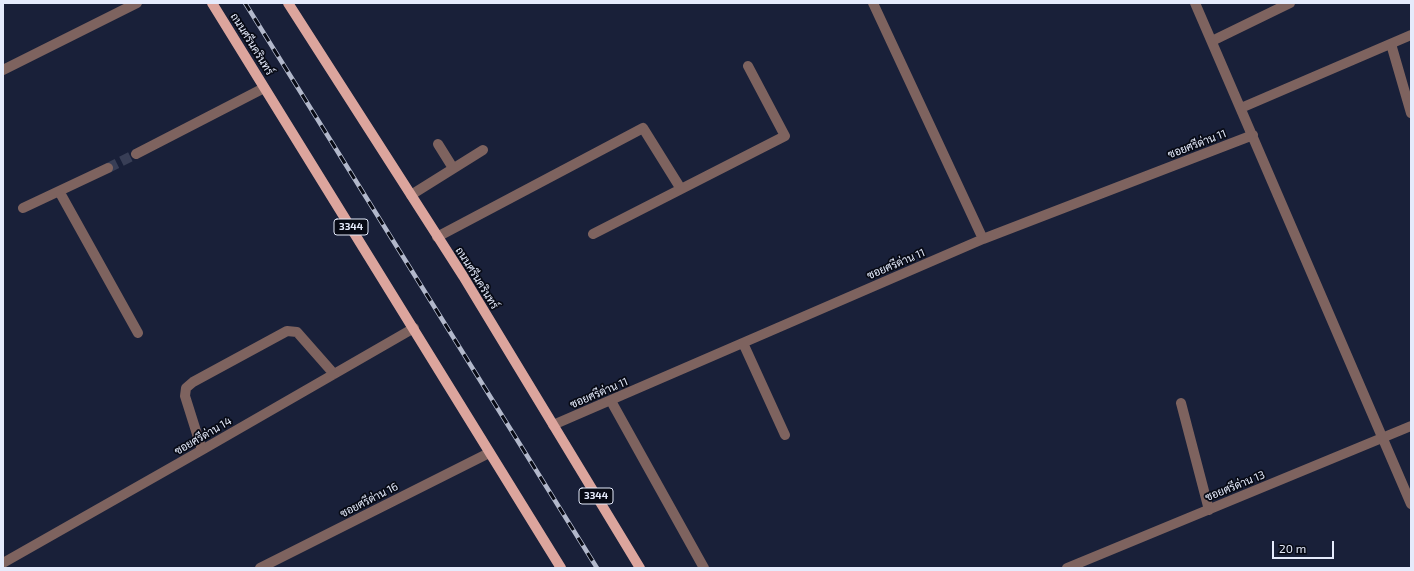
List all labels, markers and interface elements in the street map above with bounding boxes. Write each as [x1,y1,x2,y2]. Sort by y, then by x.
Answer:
street label: ถนนศรีนครินทร์ [228,10,276,78]
street label: ซอยศรีด่าน 11 [1166,127,1228,161]
road number: 3344 [334,219,368,235]
street label: ถนนศรีนครินทร์ [453,244,501,312]
street label: ซอยศรีด่าน 11 [865,246,927,282]
street label: ซอยศรีด่าน 11 [568,375,630,411]
street label: ซอยศรีด่าน 14 [172,414,234,458]
street label: ซอยศรีด่าน 13 [1203,468,1267,504]
street label: ซอยศรีด่าน 16 [338,480,400,520]
road number: 3344 [579,488,613,504]
scale bar [1274,533,1336,559]
text: 20 m [1279,541,1306,555]

